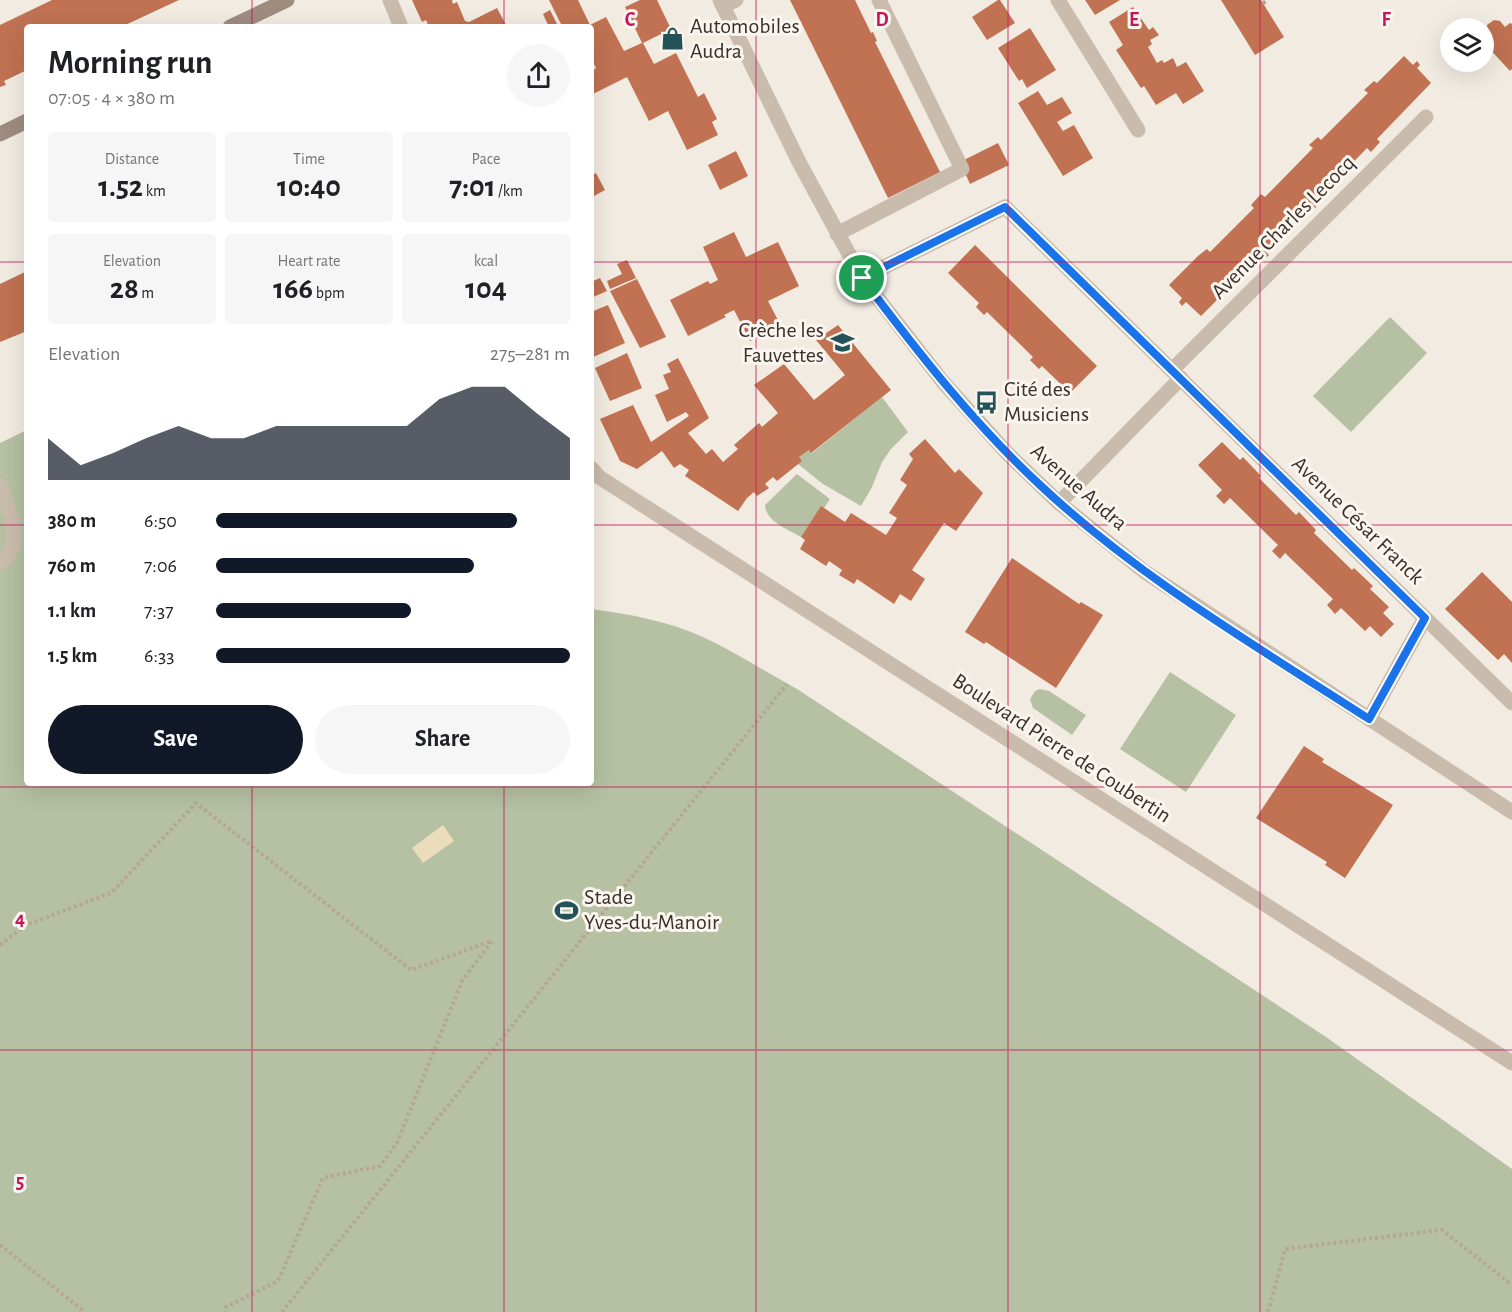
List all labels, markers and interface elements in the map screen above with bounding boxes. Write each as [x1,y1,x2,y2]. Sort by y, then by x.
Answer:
text: C [625,10,636,30]
text: D [875,10,889,30]
text: E [1129,10,1139,30]
text: F [1381,10,1391,30]
place label: Automobiles Audra [690,15,800,62]
map controls [1440,18,1494,72]
button: layers [1440,18,1494,72]
shop icon: Automobiles Audra [659,26,685,52]
button: share [507,44,570,107]
text: Morning run [48,47,212,80]
text: 07:05 · 4 × 380 m [48,88,175,108]
text: Distance [105,151,159,167]
text: Time [293,151,325,167]
text: Pace [472,151,500,167]
street label: Avenue Charles Lecocq [1207,151,1359,303]
text: 1.52 [98,172,143,202]
text: 10:40 [277,172,341,202]
text: 7:01 [449,172,495,202]
text: km [143,183,166,199]
text: /km [495,183,523,199]
pin [836,252,887,303]
text: Elevation [103,253,161,269]
text: Heart rate [278,253,340,269]
text: kcal [474,253,498,269]
icon: arrive [845,261,878,294]
text: 28 [110,274,139,304]
text: 166 [273,274,313,304]
text: 104 [465,274,507,304]
text: m [139,285,154,301]
text: bpm [313,285,345,301]
place label: Crèche les Fauvettes [738,319,824,366]
school or university icon: Crèche les Fauvettes [829,330,855,356]
text: Elevation [48,344,120,364]
text: 275–281 m [490,344,570,364]
place label: Cité des Musiciens [1004,378,1089,425]
bus stop icon: Cité des Musiciens [973,389,999,415]
street label: Avenue Audra [1027,439,1131,535]
street label: Avenue César Franck [1288,452,1428,588]
text: 380 m [48,511,96,531]
text: 6:50 [144,511,177,531]
text: 760 m [48,556,96,576]
text: 7:06 [144,556,177,576]
text: 1.1 km [48,601,96,621]
text: 7:37 [144,601,174,621]
text: 1.5 km [48,646,97,666]
text: 6:33 [144,646,174,666]
street label: Boulevard Pierre de Coubertin [949,669,1175,827]
button: Save [48,705,303,774]
button: Share [315,705,570,774]
place label: Stade Yves-du-Manoir [584,886,719,933]
sports icon: Stade Yves-du-Manoir [553,897,579,923]
text: 4 [15,909,25,929]
text: 5 [16,1172,24,1192]

